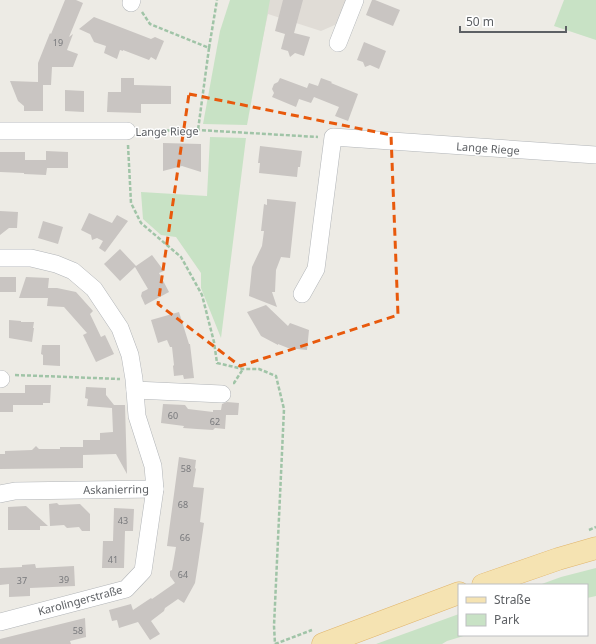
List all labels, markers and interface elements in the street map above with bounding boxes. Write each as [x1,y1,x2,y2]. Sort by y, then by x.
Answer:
scale bar [460,8,566,34]
text: 50 m [466,13,494,30]
house number: 19 [53,36,63,49]
street label: Lange Riege [135,123,199,139]
street label: Lange Riege [456,138,520,158]
house number: 60 [168,409,178,422]
house number: 62 [210,415,220,428]
house number: 58 [181,462,191,475]
street label: Askanierring [83,481,149,497]
house number: 68 [178,498,188,511]
house number: 43 [118,514,128,527]
house number: 66 [180,531,190,544]
house number: 41 [108,553,118,566]
house number: 64 [178,568,188,581]
house number: 39 [59,573,69,586]
house number: 37 [17,574,27,587]
street label: Karolingerstraße [36,582,124,618]
legend [458,584,588,636]
text: Straße [494,591,531,608]
text: Park [494,611,520,628]
house number: 58 [73,624,83,637]

